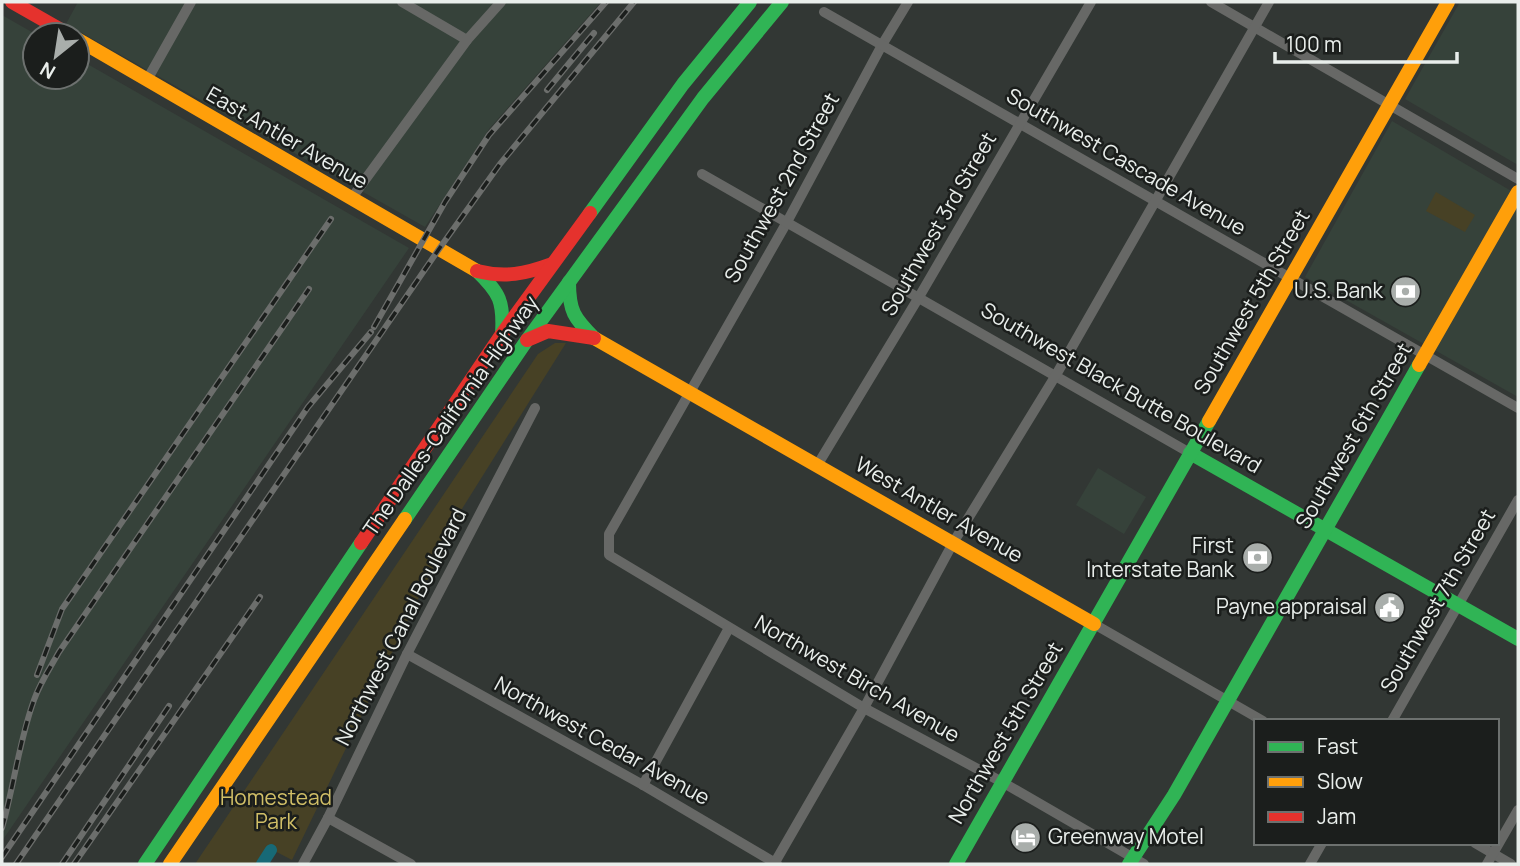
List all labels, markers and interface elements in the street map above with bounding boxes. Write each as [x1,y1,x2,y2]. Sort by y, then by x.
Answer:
north arrow [21,21,91,91]
scale bar [1275,21,1457,65]
text: 100 m [1286,30,1342,58]
text: N [35,56,60,85]
street label: East Antler Avenue [202,79,373,195]
street label: Southwest Cascade Avenue [1002,81,1251,241]
street label: Southwest 2nd Street [717,88,845,287]
street label: Southwest 3rd Street [874,127,1002,320]
street label: Southwest 5th Street [1187,204,1316,399]
bank icon: U.S. Bank [1389,274,1423,308]
place label: U.S. Bank [1294,276,1384,304]
street label: The Dalles-California Highway [356,290,544,541]
street label: Southwest Black Butte Boulevard [976,295,1267,479]
street label: Southwest 6th Street [1288,338,1418,533]
street label: West Antler Avenue [851,450,1028,569]
street label: Northwest Canal Boulevard [328,503,472,750]
street label: Southwest 7th Street [1373,504,1501,697]
place label: First Interstate Bank [1086,531,1235,583]
bank icon: First Interstate Bank [1240,541,1274,575]
public building icon: Payne appraisal [1373,590,1407,624]
place label: Payne appraisal [1216,592,1367,620]
street label: Northwest Birch Avenue [750,608,965,748]
street label: Northwest 5th Street [942,636,1069,829]
street label: Northwest Cedar Avenue [490,669,715,811]
legend [1254,719,1499,845]
text: Fast [1317,732,1358,760]
text: Slow [1317,767,1363,795]
park label: Homestead Park [220,783,332,835]
text: Jam [1317,802,1356,830]
hotel icon: Greenway Motel [1008,820,1042,854]
place label: Greenway Motel [1048,822,1204,850]

